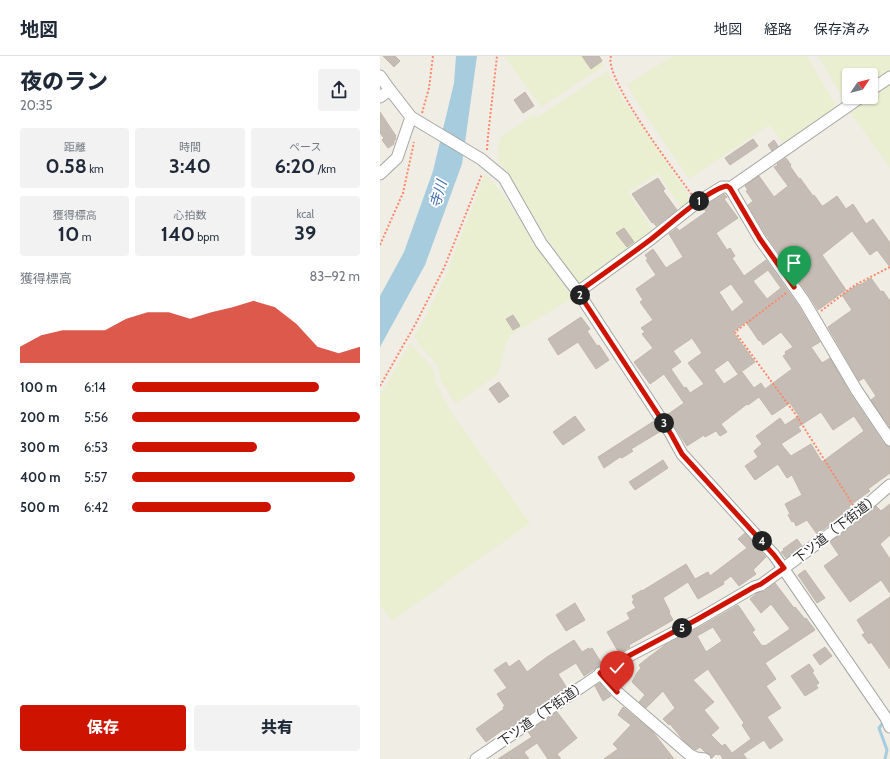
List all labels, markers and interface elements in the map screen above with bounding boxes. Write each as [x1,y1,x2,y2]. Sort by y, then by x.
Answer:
text: 地図 [20,18,58,41]
text: 地図 [714,20,742,38]
text: 経路 [764,20,792,38]
text: 保存済み [814,20,870,38]
text: 夜のラン [20,68,108,95]
north arrow [842,68,878,104]
map controls [842,68,878,104]
button: share [318,69,360,111]
text: 20:35 [20,97,53,113]
text: 距離 [64,140,86,154]
text: 時間 [179,140,201,154]
text: ペース [289,140,322,154]
text: 0.58 [46,154,87,178]
text: 3:40 [169,154,211,178]
text: 6:20 [275,154,315,178]
text: km [87,162,104,176]
text: /km [315,162,336,176]
water label: 寺川 [425,176,451,210]
pin: 1 [689,191,709,211]
text: 1 [697,194,701,208]
text: kcal [297,207,314,221]
text: 獲得標高 [53,208,97,222]
text: 心拍数 [173,208,206,222]
text: 39 [294,221,316,245]
text: 10 [58,222,79,246]
text: 140 [161,222,195,246]
text: m [79,230,91,244]
text: bpm [195,230,219,244]
pin [777,246,811,287]
icon: arrive [783,252,805,274]
text: 83–92 m [309,268,360,284]
text: 獲得標高 [20,270,72,286]
pin: 2 [570,285,590,305]
text: 2 [577,288,583,302]
text: 100 m [20,379,57,395]
text: 6:14 [84,379,106,395]
text: 200 m [20,409,59,425]
text: 5:56 [84,409,108,425]
pin: 3 [654,413,674,433]
text: 3 [661,416,667,430]
text: 300 m [20,439,60,455]
text: 6:53 [84,439,108,455]
text: 400 m [20,469,61,485]
text: 5:57 [84,469,107,485]
street label: 下ツ道（下街道） [790,490,882,566]
text: 500 m [20,499,60,515]
text: 6:42 [84,499,108,515]
pin: 4 [752,531,772,551]
text: 4 [759,534,765,548]
pin: 5 [672,618,692,638]
text: 5 [679,621,685,635]
pin [600,651,634,692]
icon: check [606,657,628,679]
street label: 下ツ道（下街道） [495,677,589,749]
button: 保存 [20,705,186,751]
button: 共有 [194,705,360,751]

